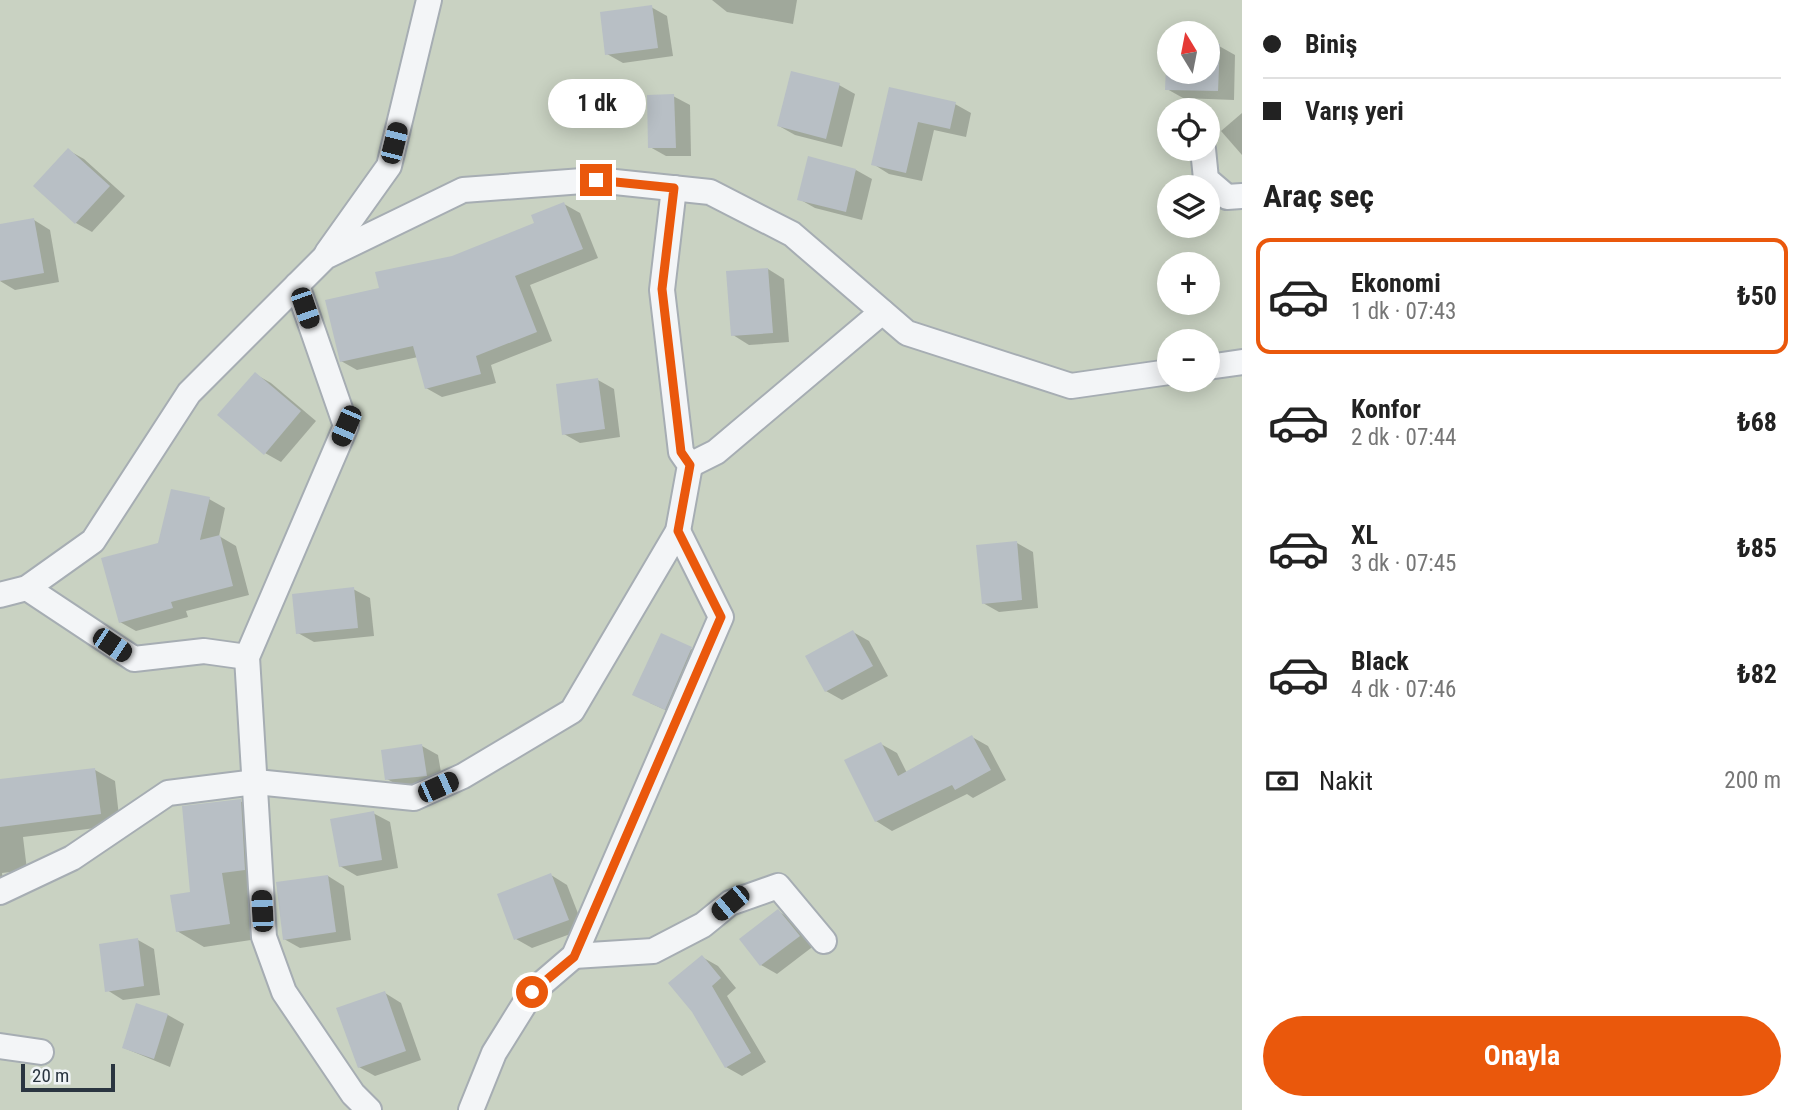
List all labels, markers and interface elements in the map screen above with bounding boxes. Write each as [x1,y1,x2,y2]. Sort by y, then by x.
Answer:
north arrow [1157,21,1220,84]
map controls [1157,21,1220,392]
text: Biniş [1305,29,1357,59]
callout: 1 dk [547,78,645,128]
text: 1 dk [577,90,617,117]
text: Varış yeri [1305,96,1404,126]
button: locate [1157,98,1220,161]
car [379,120,410,166]
route end [580,164,612,196]
button: layers [1157,175,1220,238]
text: Araç seç [1263,177,1374,215]
button: + [1157,252,1220,315]
icon: car [1267,265,1330,328]
text: Ekonomi [1351,268,1441,298]
text: ₺50 [1737,281,1777,311]
car [289,285,322,331]
text: 1 dk · 07:43 [1351,298,1456,325]
button: − [1157,329,1220,392]
icon: car [1267,391,1330,454]
text: Konfor [1351,394,1421,424]
car [329,403,364,449]
text: ₺68 [1737,407,1777,437]
text: 2 dk · 07:44 [1351,424,1456,451]
icon: car [1267,517,1330,580]
text: XL [1351,520,1378,550]
text: ₺85 [1737,533,1777,563]
text: 3 dk · 07:45 [1351,550,1456,577]
car [89,625,136,665]
icon: car [1267,643,1330,706]
text: Black [1351,646,1409,676]
text: ₺82 [1737,659,1777,689]
text: 4 dk · 07:46 [1351,676,1456,703]
icon: cash [1263,762,1301,800]
text: Nakit [1319,766,1373,796]
text: 200 m [1724,767,1781,794]
car [415,769,462,805]
car [708,881,753,925]
car [251,889,274,933]
route start [516,976,548,1008]
button: Onayla [1263,1016,1781,1096]
scale bar [21,1061,116,1093]
text: 20 m [32,1064,69,1087]

